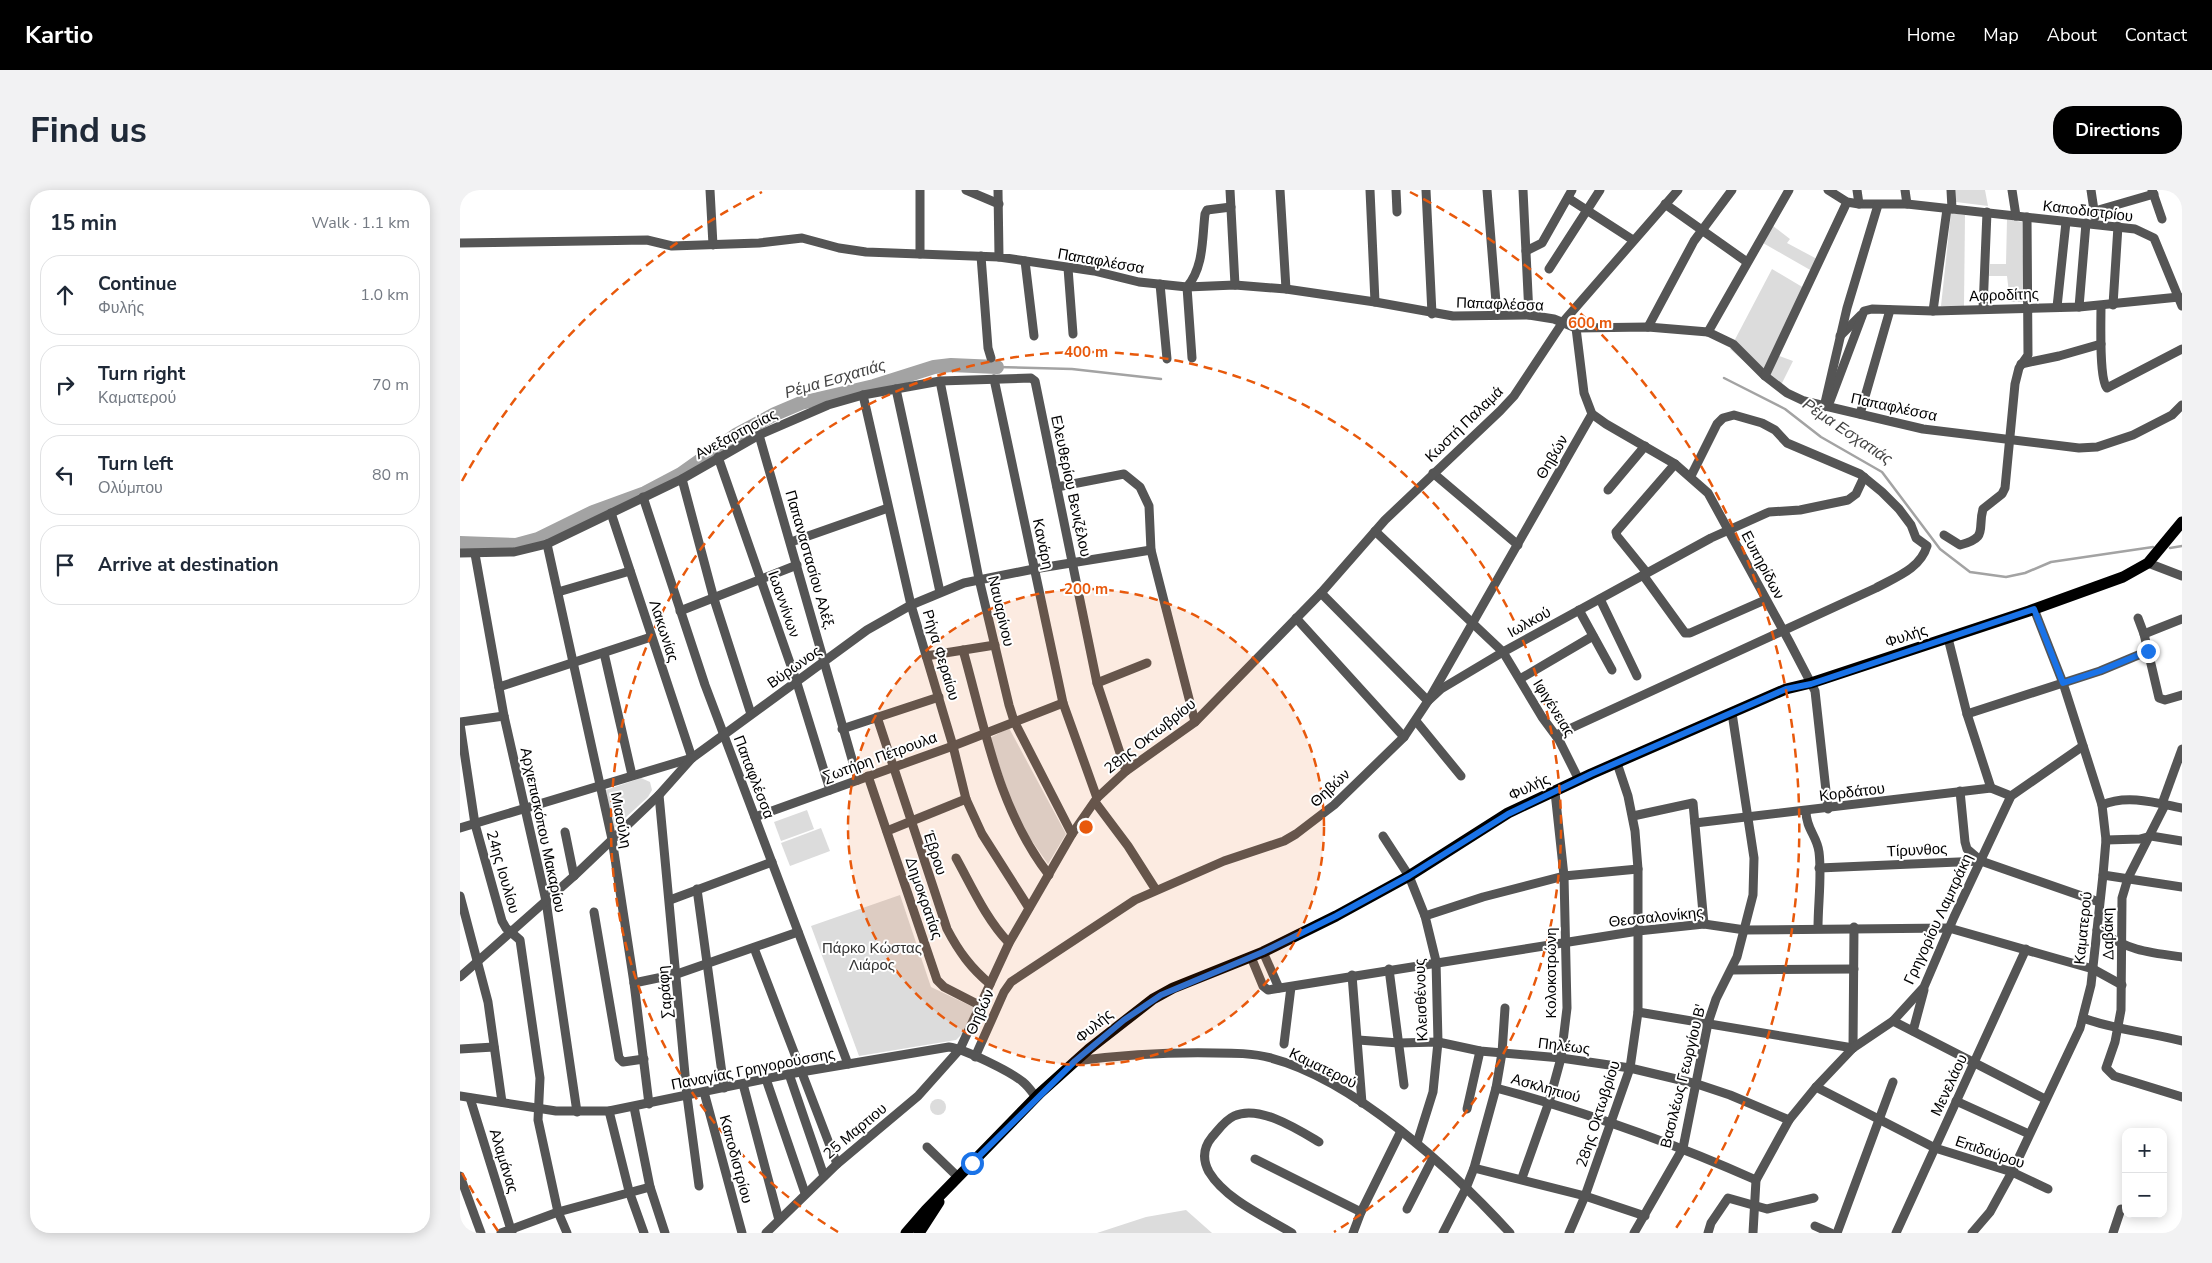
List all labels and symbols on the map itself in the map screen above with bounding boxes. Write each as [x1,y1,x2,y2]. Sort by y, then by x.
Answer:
street label: Καποδιστρίου [2042,196,2134,226]
street label: Παπαφλέσσα [1056,244,1146,279]
street label: Αφροδίτης [1969,284,2039,306]
street label: Παπαφλέσσα [1456,292,1545,316]
text: 600 m [1568,313,1612,333]
text: 400 m [1064,342,1108,362]
water label: Ρέμα Εσχατιάς [782,354,889,404]
street label: Κωστή Παλαμά [1421,381,1508,466]
street label: Παπαφλέσσα [1849,388,1939,426]
water label: Ρέμα Εσχατιάς [1798,394,1897,470]
street label: Ανεξαρτησίας [692,404,780,464]
street label: Ελευθερίου Βενιζέλου [1046,413,1096,559]
street label: Θηβών [1531,431,1573,483]
street label: Παπαναστασίου Αλέξ. [781,488,839,632]
street label: Κανάρη [1028,517,1058,571]
street label: Ευπηρίδων [1737,527,1789,603]
street label: Ιωαννίνων [763,568,805,640]
street label: Ναυαρίνου [983,574,1019,648]
text: 200 m [1064,579,1108,599]
street label: Λακωνίας [645,597,683,665]
street label: Ιωλκού [1504,602,1554,642]
street label: Ρήγα Φεραίου [918,607,964,703]
street label: Φυλής [1882,620,1930,652]
route end [2137,640,2160,663]
street label: Βύρωνος [763,641,825,693]
street label: Ιφιγένειας [1528,675,1580,741]
street label: 28ης Οκτωβρίου [1100,694,1200,778]
street label: Σωτήρη Πέτρουλα [820,727,940,787]
street label: Παπαφλέσσα [729,732,779,822]
street label: Αρχιεπισκόπου Μακαρίου [516,746,570,914]
street label: Θηβών [1306,764,1354,812]
street label: Φυλής [1505,769,1553,805]
street label: Κορδάτου [1818,778,1886,806]
street label: Μιαούλη [606,790,636,850]
centre of rings [1077,818,1095,836]
street label: Έβρου [918,827,952,878]
street label: 24ης Ιουλίου [482,828,524,916]
street label: Τίρυνθος [1886,838,1948,862]
street label: Γρηγορίου Λαμπράκη [1899,850,1977,988]
street label: Δημοκρατίας [901,854,947,942]
street label: Καματερού [2069,891,2097,965]
street label: Θεσσαλονίκης [1608,902,1704,932]
street label: Δαβάκη [2098,907,2118,961]
street label: Κολοκοτρώνη [1541,928,1561,1018]
park label: Πάρκο Κώστας Λιάρος [822,938,922,975]
street label: Κλεισθένους [1410,958,1432,1042]
street label: Σαράφη [653,965,677,1019]
street label: Θηβών [961,986,999,1038]
street label: Βασιλέως Γεωργίου Β' [1655,1002,1711,1150]
street label: Φυλής [1071,1004,1117,1048]
street label: Πηλέως [1537,1033,1591,1059]
street label: Παναγίας Γρηγορούσσης [669,1043,837,1095]
street label: Καματερού [1286,1043,1360,1093]
street label: Μενελάου [1926,1051,1972,1119]
street label: 28ης Οκτωβρίου [1571,1058,1625,1170]
street label: Ασκληπιού [1509,1069,1583,1107]
street label: 25 Μαρτιου [819,1099,891,1163]
street label: Καποδιστρίου [715,1112,757,1206]
street label: Αλαμάνας [485,1126,523,1196]
street label: Επιδαύρου [1952,1131,2028,1173]
route start [961,1152,984,1175]

